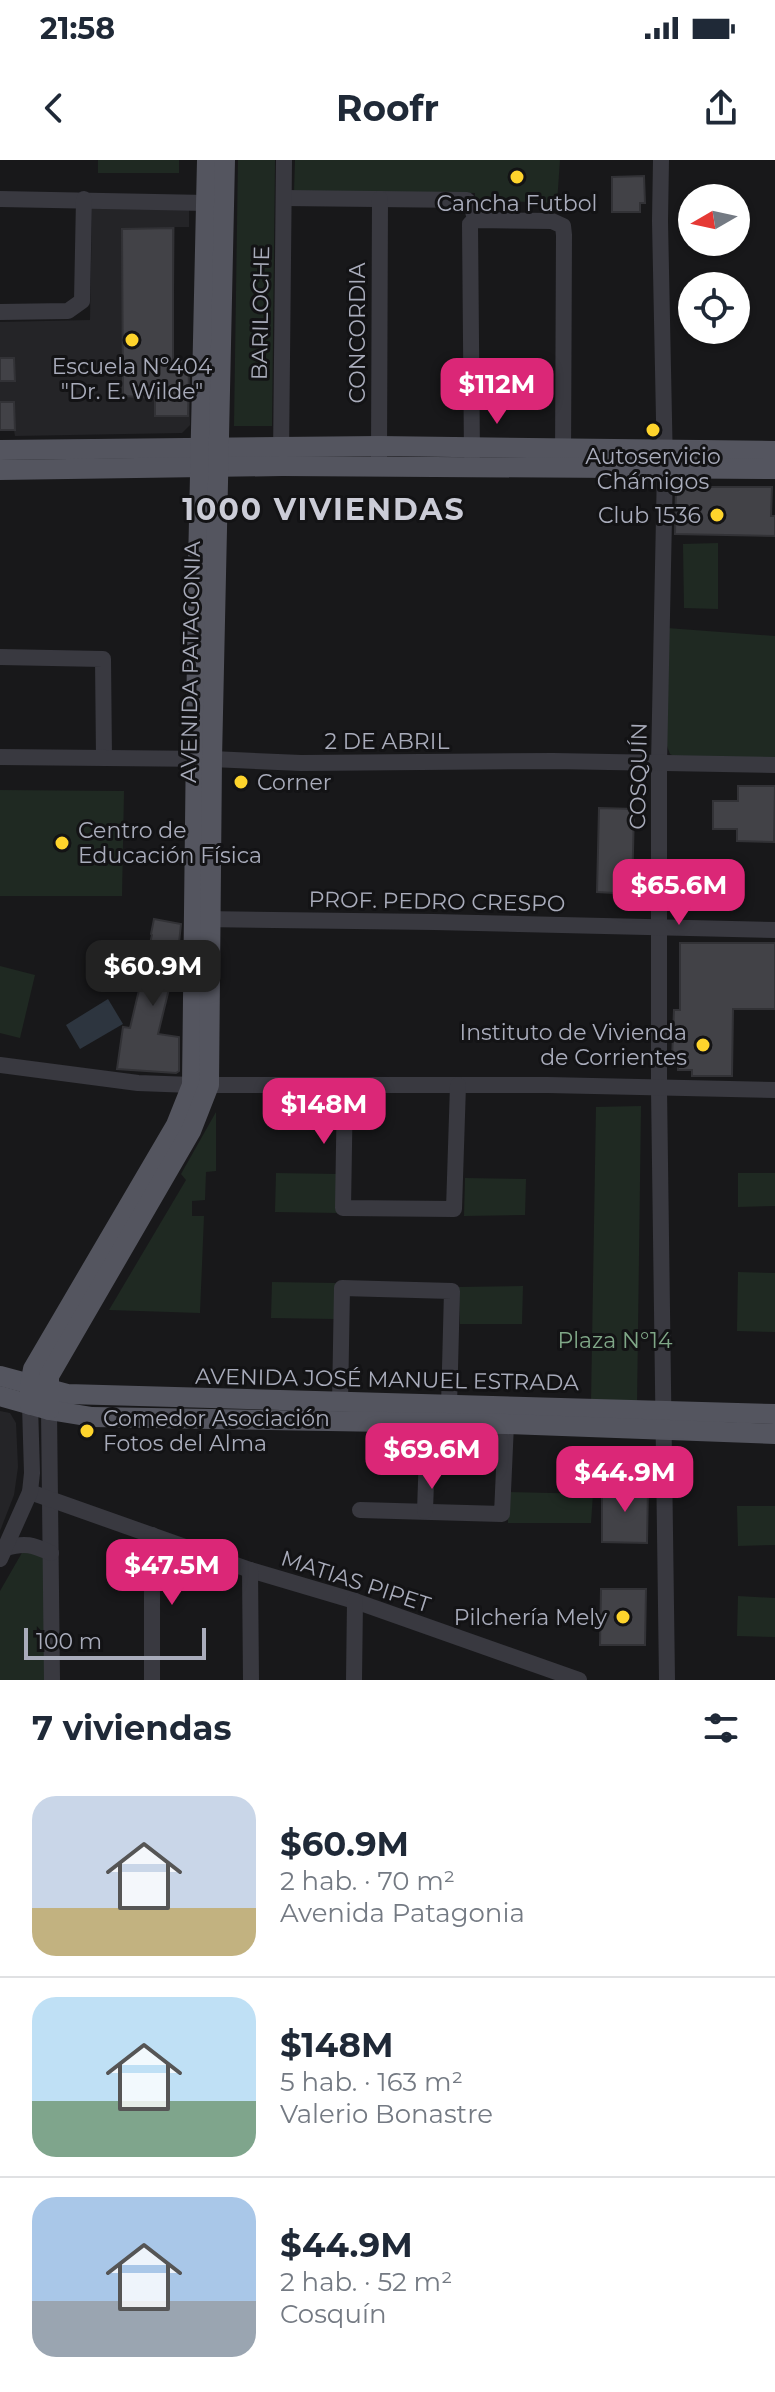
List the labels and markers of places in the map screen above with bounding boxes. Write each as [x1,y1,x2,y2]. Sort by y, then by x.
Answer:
marker: Cancha Futbol [508,168,526,186]
place label: Cancha Futbol [437,190,598,217]
marker: Escuela Nº404 "Dr. E. Wilde" [123,331,141,349]
place label: Escuela Nº404 "Dr. E. Wilde" [52,353,213,405]
pin: $112M [441,358,553,426]
marker: Autoservicio Chámigos [644,421,662,439]
place label: Autoservicio Chámigos [585,443,721,495]
place label: Club 1536 [598,502,701,529]
marker: Club 1536 [708,506,726,524]
place label: Corner [257,769,332,796]
marker: Corner [232,773,250,791]
place label: Centro de Educación Física [78,817,262,869]
marker: Centro de Educación Física [53,834,71,852]
pin: $65.6M [614,859,744,927]
pin: $60.9M [88,940,218,1008]
place label: Instituto de Vivienda de Corrientes [460,1019,687,1071]
marker: Instituto de Vivienda de Corrientes [694,1036,712,1054]
pin: $148M [268,1078,380,1146]
place label: Comedor Asociación Fotos del Alma [103,1405,330,1457]
marker: Comedor Asociación Fotos del Alma [78,1422,96,1440]
pin: $69.6M [367,1423,497,1491]
pin: $44.9M [560,1446,690,1514]
pin: $47.5M [107,1539,237,1607]
place label: Pilchería Mely [454,1604,607,1631]
marker: Pilchería Mely [614,1608,632,1626]

